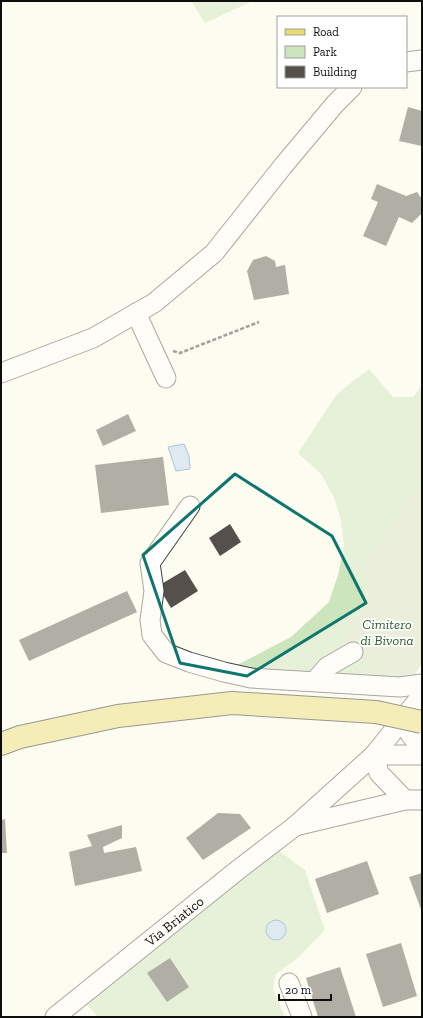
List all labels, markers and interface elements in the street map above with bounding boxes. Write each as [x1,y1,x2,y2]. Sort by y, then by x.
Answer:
legend [277,16,407,88]
text: Road [313,25,339,39]
text: Park [313,45,338,59]
text: Building [313,65,357,79]
park label: Cimitero di Bivona [360,616,414,649]
street label: Via Briatico [141,892,207,950]
scale bar [279,976,331,1002]
text: 20 m [285,983,312,997]

